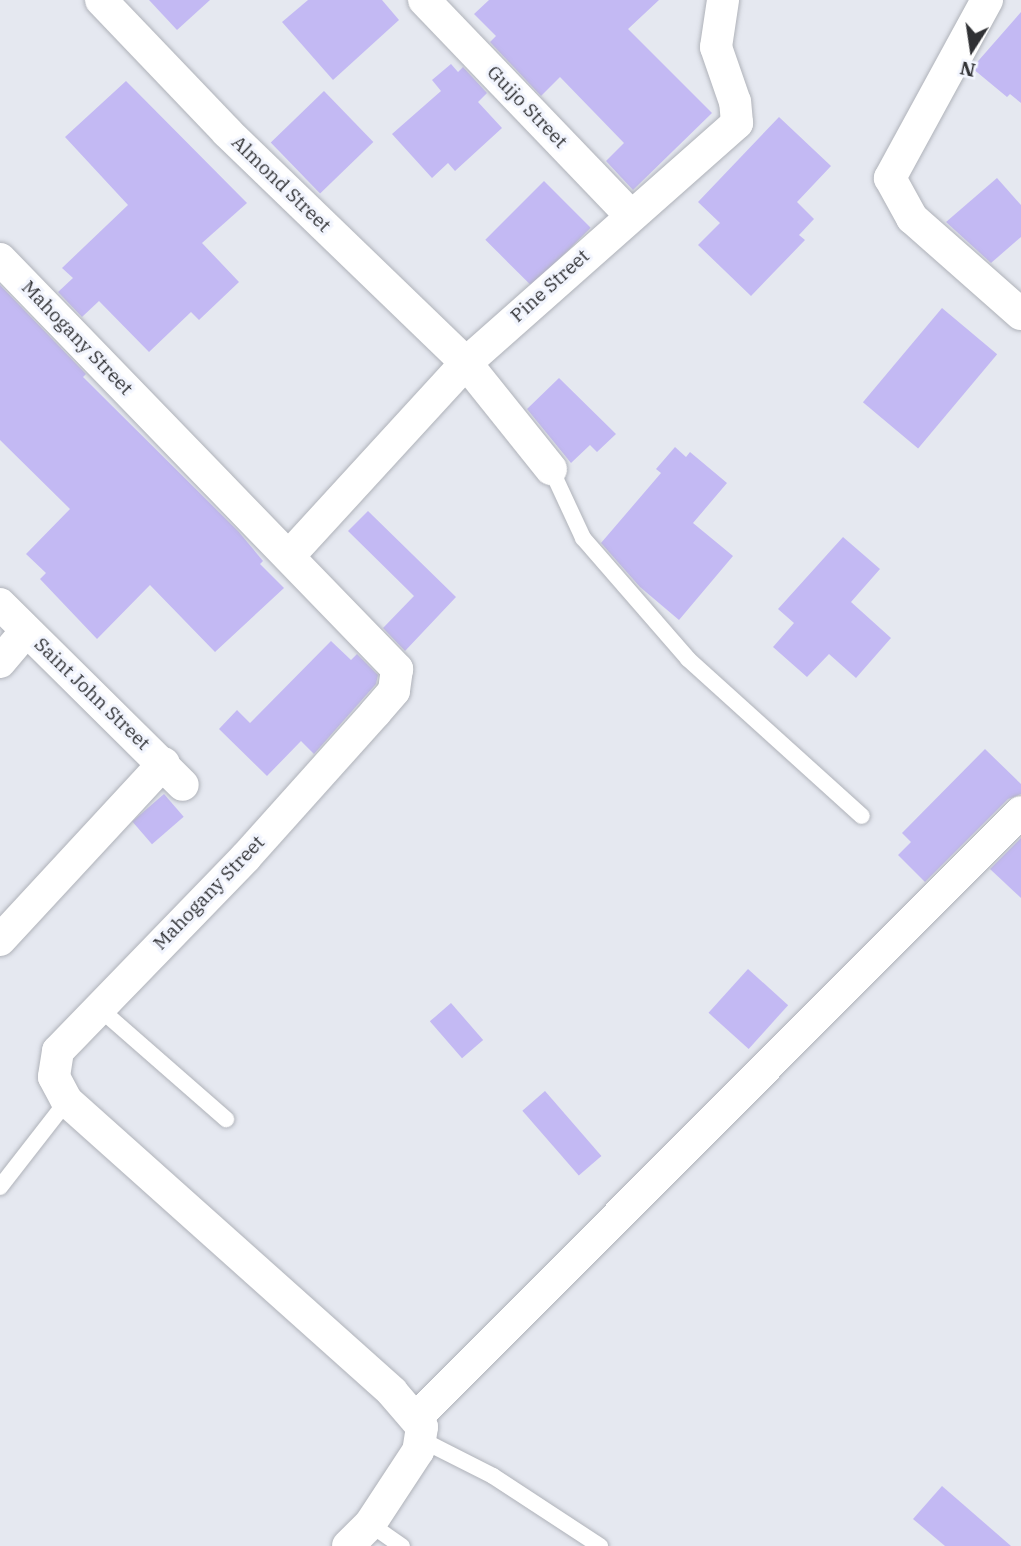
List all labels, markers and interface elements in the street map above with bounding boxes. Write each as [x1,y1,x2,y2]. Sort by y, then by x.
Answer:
north arrow [937,14,1007,84]
text: N [958,56,977,83]
street label: Guijo Street [482,61,572,153]
street label: Almond Street [227,131,335,237]
street label: Pine Street [506,245,594,327]
street label: Mahogany Street [17,276,137,400]
street label: Saint John Street [29,633,155,755]
street label: Mahogany Street [149,831,269,955]

